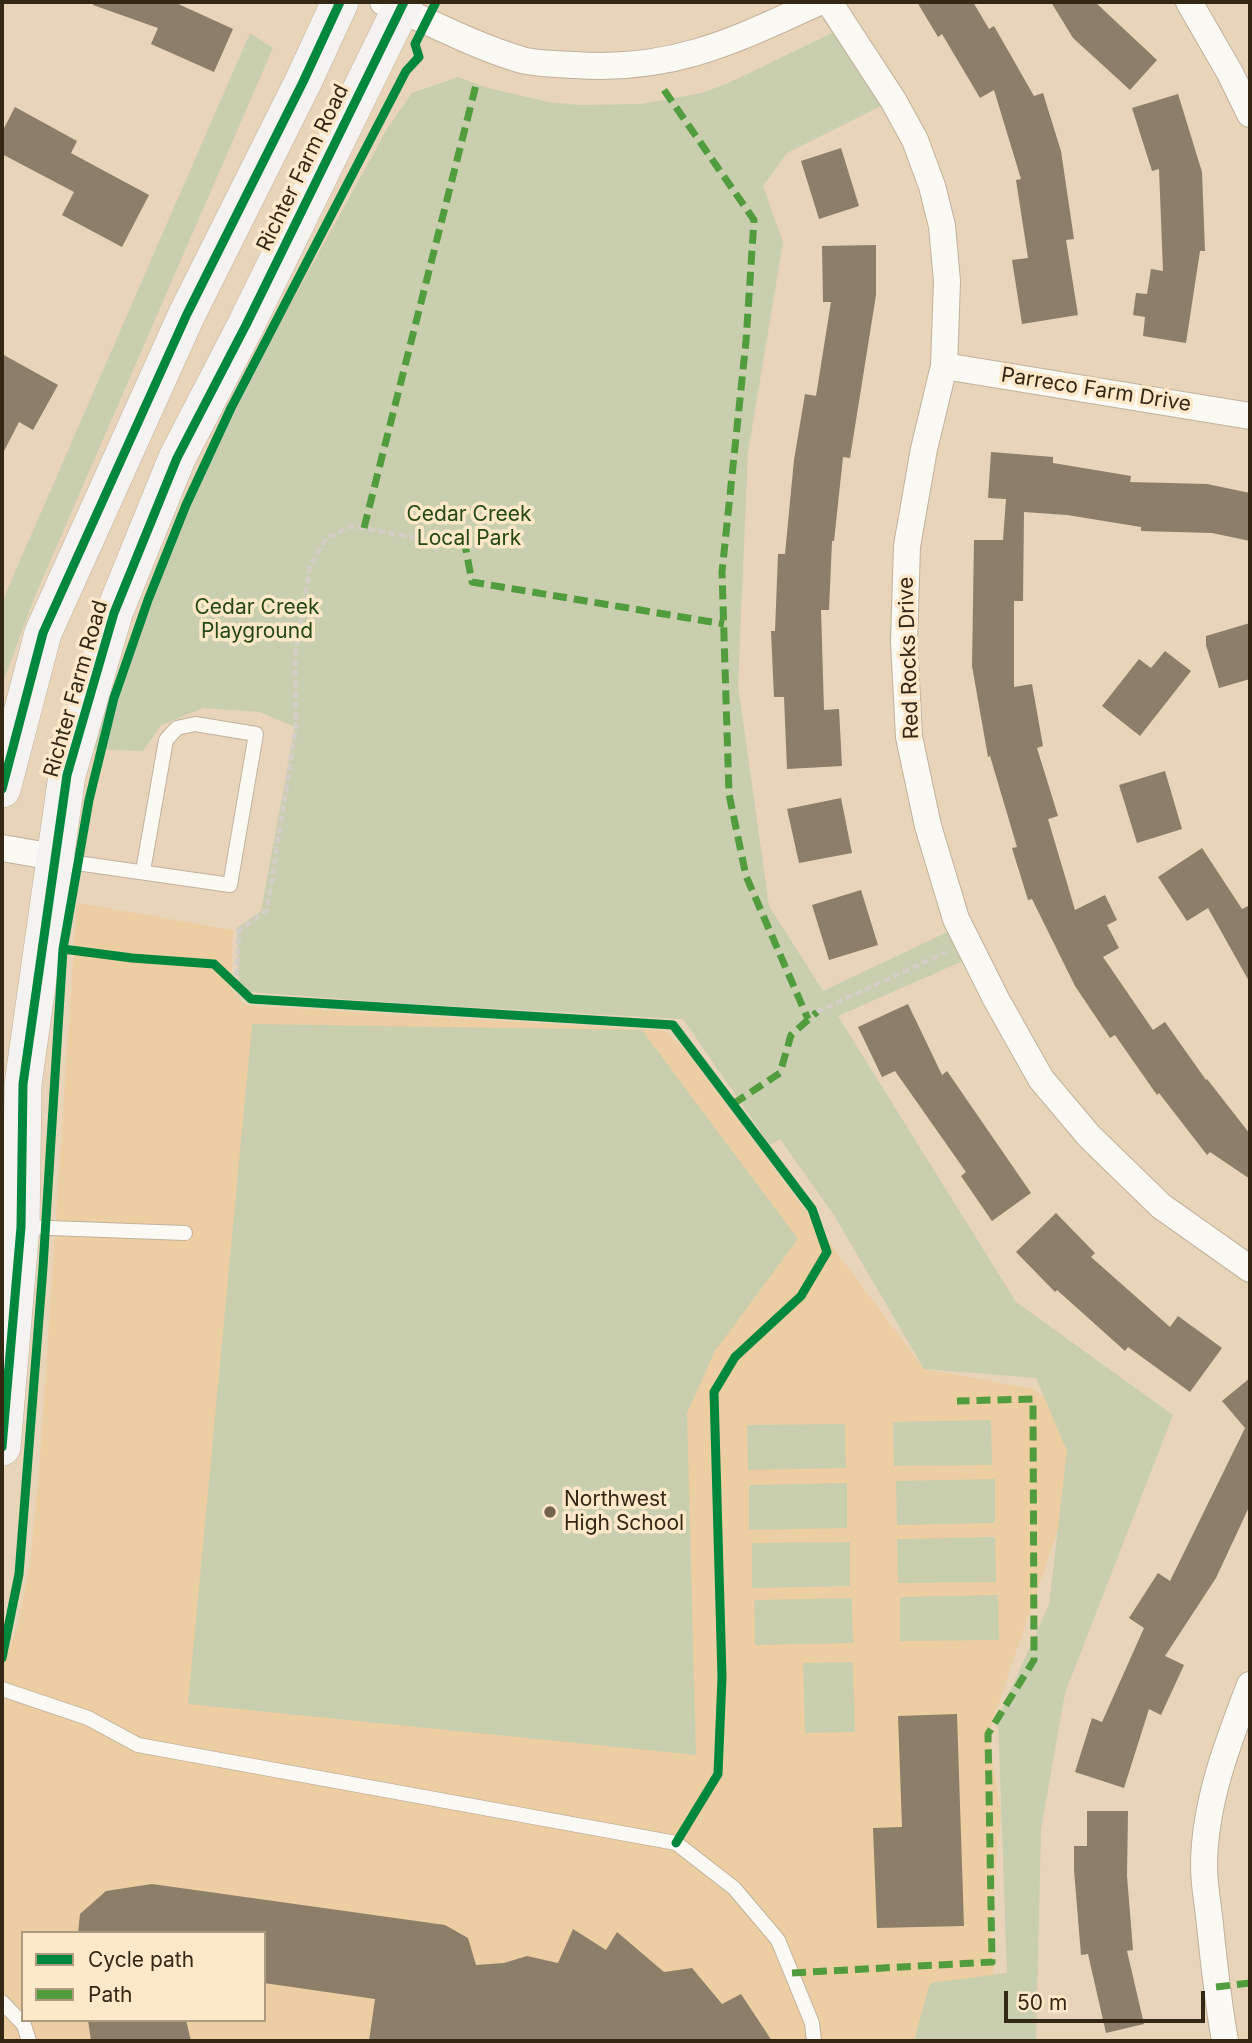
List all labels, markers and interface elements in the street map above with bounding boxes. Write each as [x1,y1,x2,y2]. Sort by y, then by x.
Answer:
street label: Richter Farm Road [252,80,354,256]
street label: Parreco Farm Drive [999,363,1193,417]
park label: Cedar Creek Local Park [407,502,531,552]
street label: Red Rocks Drive [894,576,924,740]
park label: Cedar Creek Playground [195,595,319,645]
street label: Richter Farm Road [39,598,113,780]
place label: Northwest High School [564,1487,684,1537]
marker: Northwest High School [542,1504,558,1520]
legend [21,1931,266,2022]
text: Cycle path [88,1947,194,1972]
scale bar [1007,1976,1208,2020]
text: Path [88,1982,133,2007]
text: 50 m [1017,1990,1067,2015]

